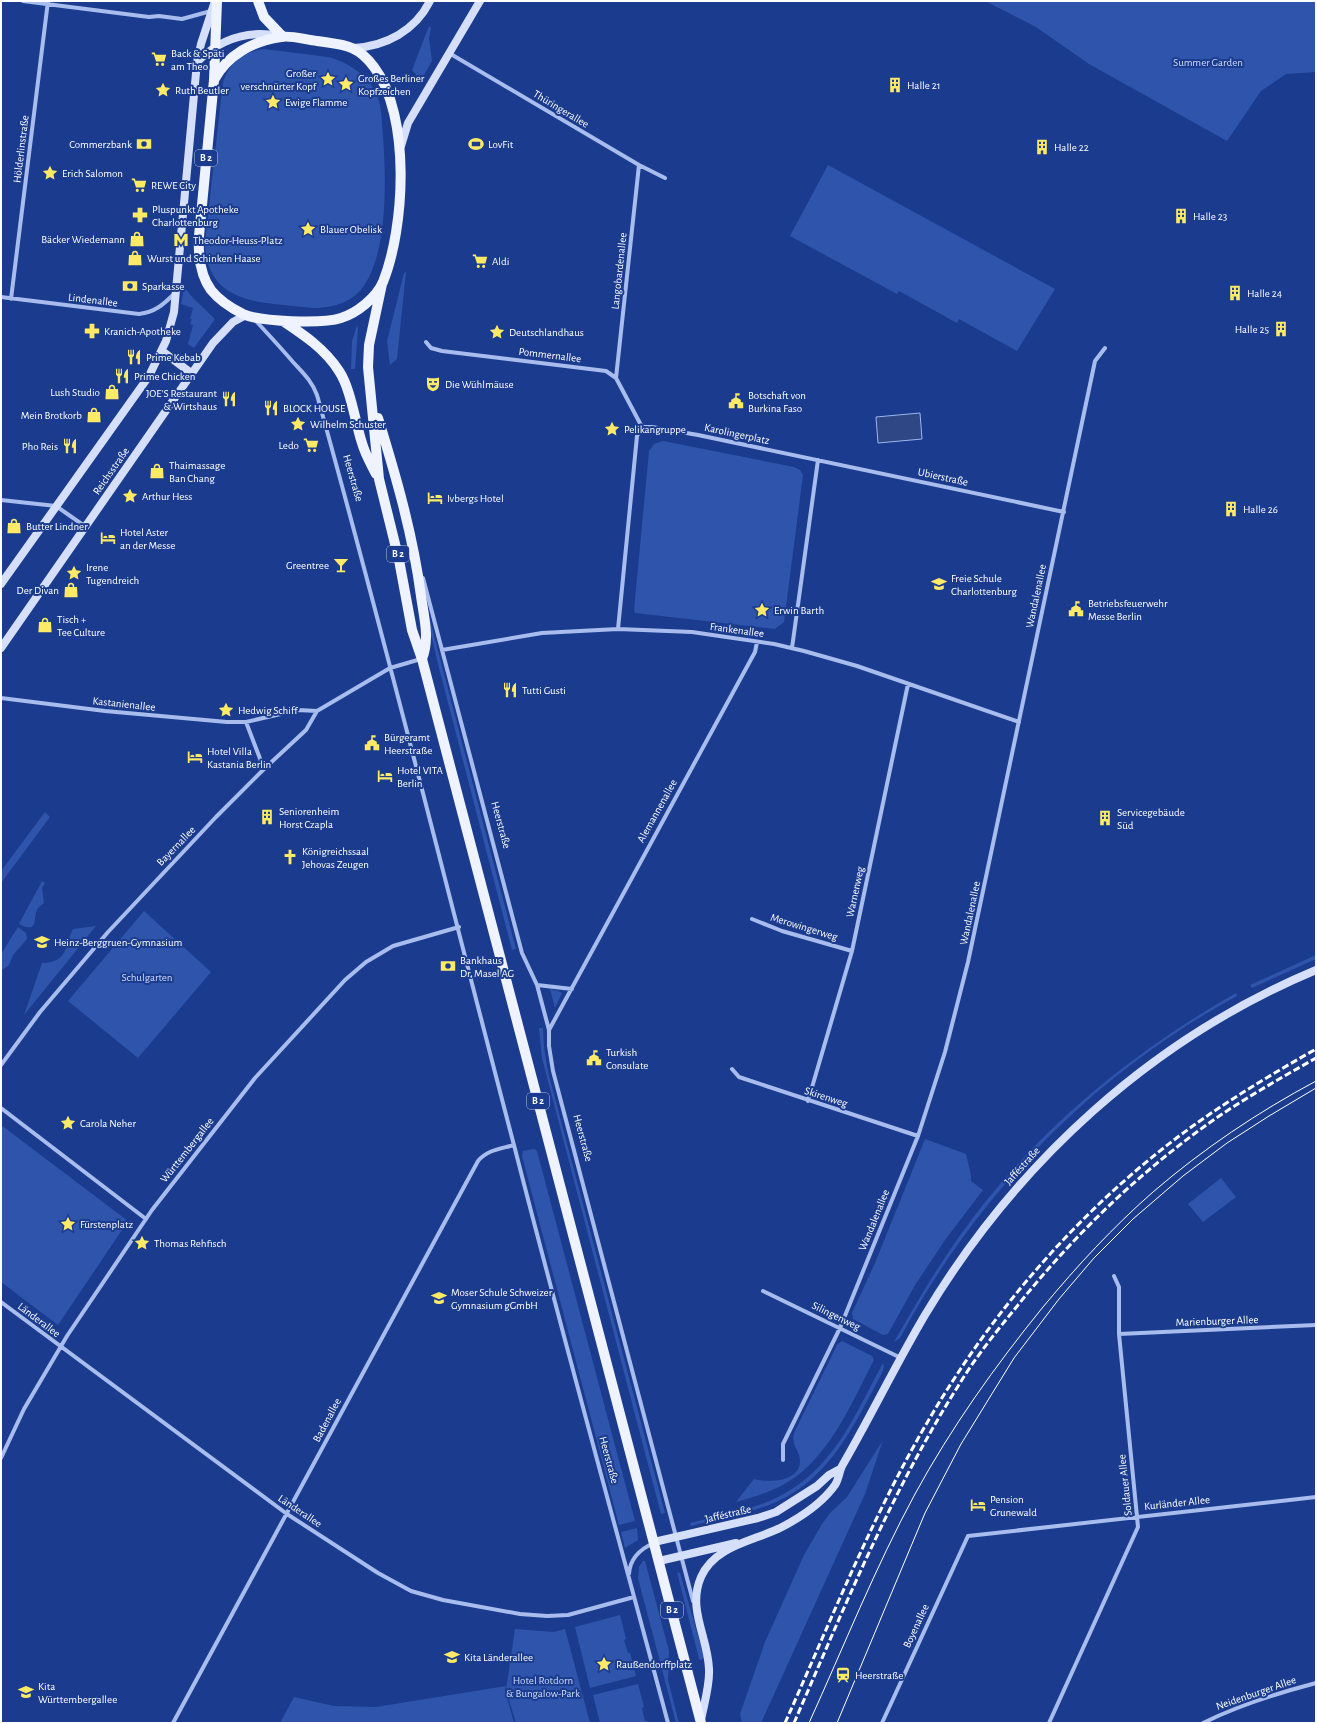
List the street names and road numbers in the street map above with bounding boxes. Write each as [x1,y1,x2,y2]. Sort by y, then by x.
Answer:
street label: Thüringerallee [531,88,591,130]
street label: Hölderlinstraße [11,115,31,183]
road number: B 2 [195,150,217,166]
street label: Langobardenallee [609,232,629,310]
street label: Lindenallee [68,291,118,309]
street label: Pommernallee [518,346,582,364]
street label: Karolingerplatz [703,422,771,446]
street label: Reichsstraße [91,445,131,497]
street label: Heerstraße [341,453,365,503]
street label: Ubierstraße [917,466,969,488]
road number: B 2 [387,546,409,562]
street label: Wandalenallee [1024,563,1048,629]
street label: Frankenallee [709,621,765,639]
street label: Kastanienallee [92,695,156,713]
street label: Alemannenallee [635,777,679,845]
street label: Heerstraße [489,800,513,850]
street label: Bayernallee [155,824,197,868]
street label: Warnenweg [844,865,866,918]
street label: Wandalenallee [958,880,982,946]
street label: Merowingerweg [769,912,840,943]
street label: Skirenweg [803,1085,849,1109]
road number: B 2 [527,1093,549,1109]
street label: Heerstraße [571,1113,595,1163]
street label: Württembergallee [158,1115,216,1185]
street label: Jafféstraße [1002,1145,1042,1187]
street label: Wandalenallee [857,1188,891,1252]
street label: Silingenweg [810,1300,863,1333]
street label: Länderallee [16,1301,62,1339]
street label: Marienburger Allee [1175,1314,1259,1328]
street label: Badenallee [311,1396,343,1444]
street label: Heerstraße [597,1435,621,1485]
street label: Soldauer Allee [1116,1454,1134,1516]
street label: Länderallee [276,1492,324,1530]
street label: Kurländer Allee [1143,1494,1211,1512]
street label: Jafféstraße [704,1503,752,1525]
road number: B 2 [661,1602,683,1618]
street label: Boyenallee [901,1602,931,1650]
street label: Neidenburger Allee [1215,1674,1297,1712]

